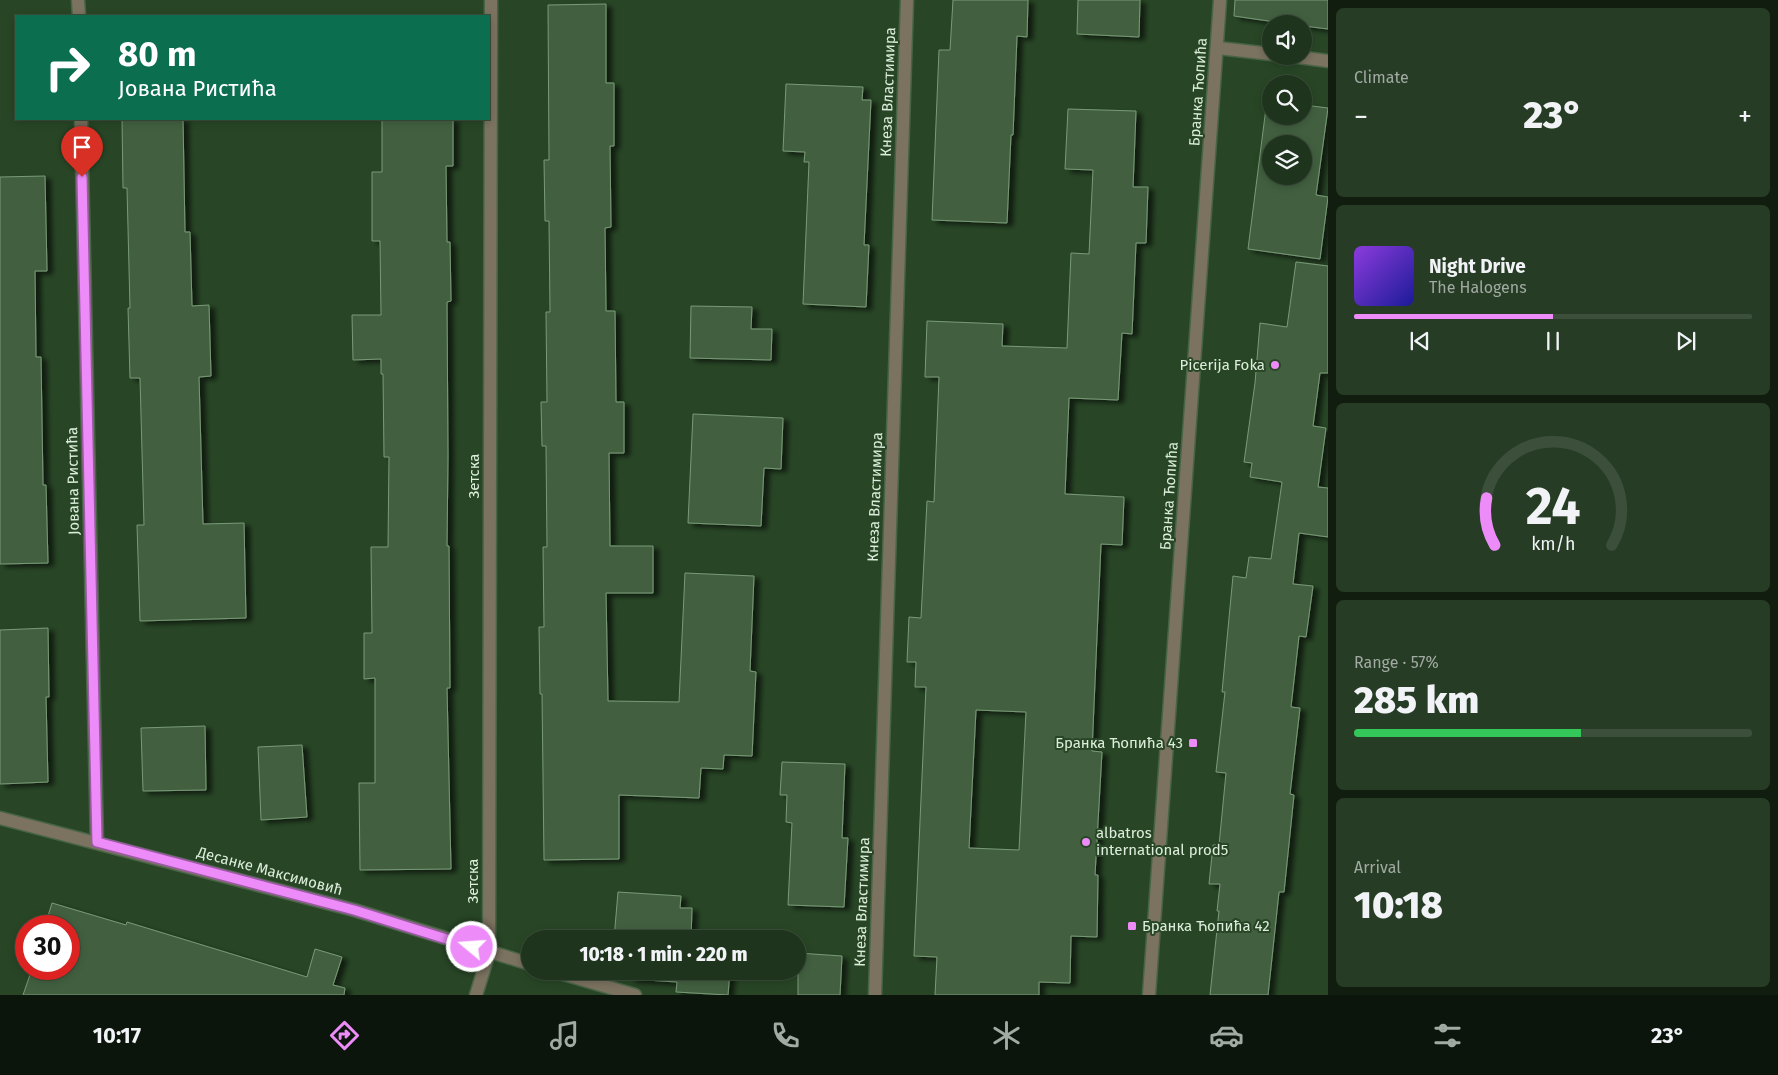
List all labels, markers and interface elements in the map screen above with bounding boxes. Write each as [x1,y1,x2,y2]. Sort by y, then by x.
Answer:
map controls [1262,15,1312,185]
button: sound [1262,15,1312,65]
street label: Кнеза Властимира [877,27,899,157]
text: 80 m [118,33,197,75]
icon: right [35,35,100,100]
street label: Бранка Ћопића [1185,37,1211,147]
text: Climate [1354,68,1409,87]
text: Јована Ристића [118,75,277,102]
button: search [1262,75,1312,125]
text: 23° [1523,92,1583,138]
text: − [1354,100,1368,133]
text: + [1738,100,1752,133]
pin [61,126,103,177]
icon: arrive [68,133,96,161]
button: layers [1262,135,1312,185]
text: Night Drive [1429,255,1526,278]
text: The Halogens [1429,278,1527,297]
icon: previous [1406,327,1434,355]
icon: pause [1539,327,1567,355]
icon: next [1672,327,1700,355]
place label: Picerija Foka [1179,356,1265,374]
marker: Picerija Foka [1269,359,1281,371]
street label: Јована Ристића [63,427,83,535]
street label: Кнеза Властимира [864,432,886,562]
street label: Бранка Ћопића [1156,441,1182,551]
street label: Зетска [465,454,483,498]
text: 24 [1526,475,1580,538]
text: km/h [1531,533,1575,555]
text: Range · 57% [1354,653,1439,672]
text: 285 km [1354,677,1479,723]
place label: Бранка Ћопића 43 [1055,734,1183,752]
marker: Бранка Ћопића 43 [1187,737,1199,749]
place label: albatros international prod5 [1096,824,1228,859]
marker: albatros international prod5 [1080,836,1092,848]
street label: Кнеза Властимира [851,837,873,967]
street label: Десанке Максимовић [194,843,345,899]
text: Arrival [1354,858,1401,877]
street label: Зетска [464,859,482,903]
text: 10:18 [1354,882,1443,928]
speed limit sign: 30 [15,915,80,980]
place label: Бранка Ћопића 42 [1142,917,1270,935]
position arrow [445,920,497,972]
marker: Бранка Ћопића 42 [1126,920,1138,932]
text: 10:18 · 1 min · 220 m [580,943,747,966]
icon: directions [327,1018,362,1053]
icon: music [547,1018,582,1053]
icon: phone [768,1018,803,1053]
icon: climate [989,1018,1024,1053]
icon: car [1209,1018,1244,1053]
icon: filters [1430,1018,1465,1053]
text: 10:17 [93,1022,141,1049]
text: 23° [1651,1022,1685,1049]

